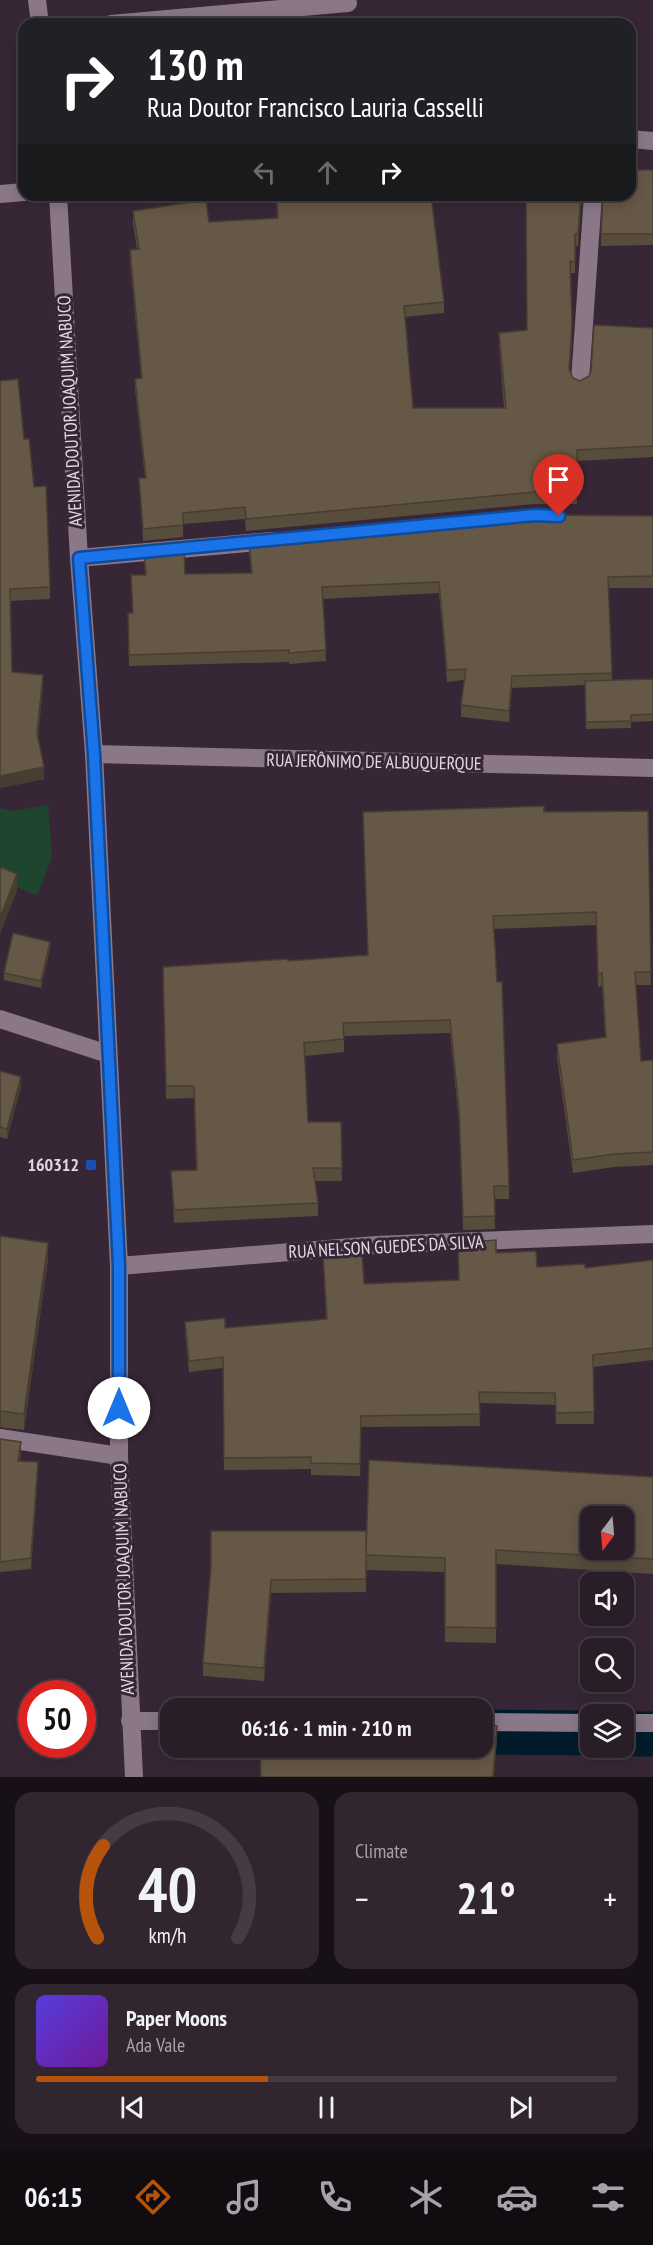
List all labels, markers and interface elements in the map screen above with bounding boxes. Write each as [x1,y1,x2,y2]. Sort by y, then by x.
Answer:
text: 130 m [147,37,244,92]
icon: right [48,42,126,120]
text: Rua Doutor Francisco Lauria Casselli [147,90,484,124]
icon: left [248,156,281,189]
icon: ahead [311,156,344,189]
icon: right [374,156,407,189]
street label: AVENIDA DOUTOR JOAQUIM NABUCO [52,295,87,527]
pin [533,454,584,516]
icon: arrive [542,463,575,496]
street label: RUA JERÔNIMO DE ALBUQUERQUE [266,748,482,775]
place label: 160312 [27,1153,79,1176]
marker: 160312 [84,1158,98,1172]
street label: RUA NELSON GUEDES DA SILVA [288,1230,485,1263]
position arrow [87,1376,151,1440]
street label: AVENIDA DOUTOR JOAQUIM NABUCO [108,1463,139,1695]
north arrow [580,1506,634,1560]
map controls [580,1506,634,1758]
button: sound [580,1572,634,1626]
button: search [580,1638,634,1692]
speed limit sign: 50 [18,1680,96,1758]
button: layers [580,1704,634,1758]
text: 06:16 · 1 min · 210 m [241,1714,412,1742]
text: Climate [355,1838,408,1864]
text: 40 [137,1848,197,1929]
text: 21° [456,1868,516,1926]
text: − [355,1877,369,1920]
text: + [603,1877,617,1920]
text: km/h [148,1921,186,1949]
text: Paper Moons [126,2004,227,2032]
text: Ada Vale [126,2032,185,2058]
icon: previous [116,2091,149,2124]
icon: pause [310,2091,343,2124]
icon: next [504,2091,537,2124]
icon: directions [132,2176,174,2218]
icon: music [223,2176,265,2218]
icon: phone [314,2176,356,2218]
icon: climate [405,2176,447,2218]
icon: car [496,2176,538,2218]
icon: filters [587,2176,629,2218]
text: 06:15 [24,2180,83,2214]

